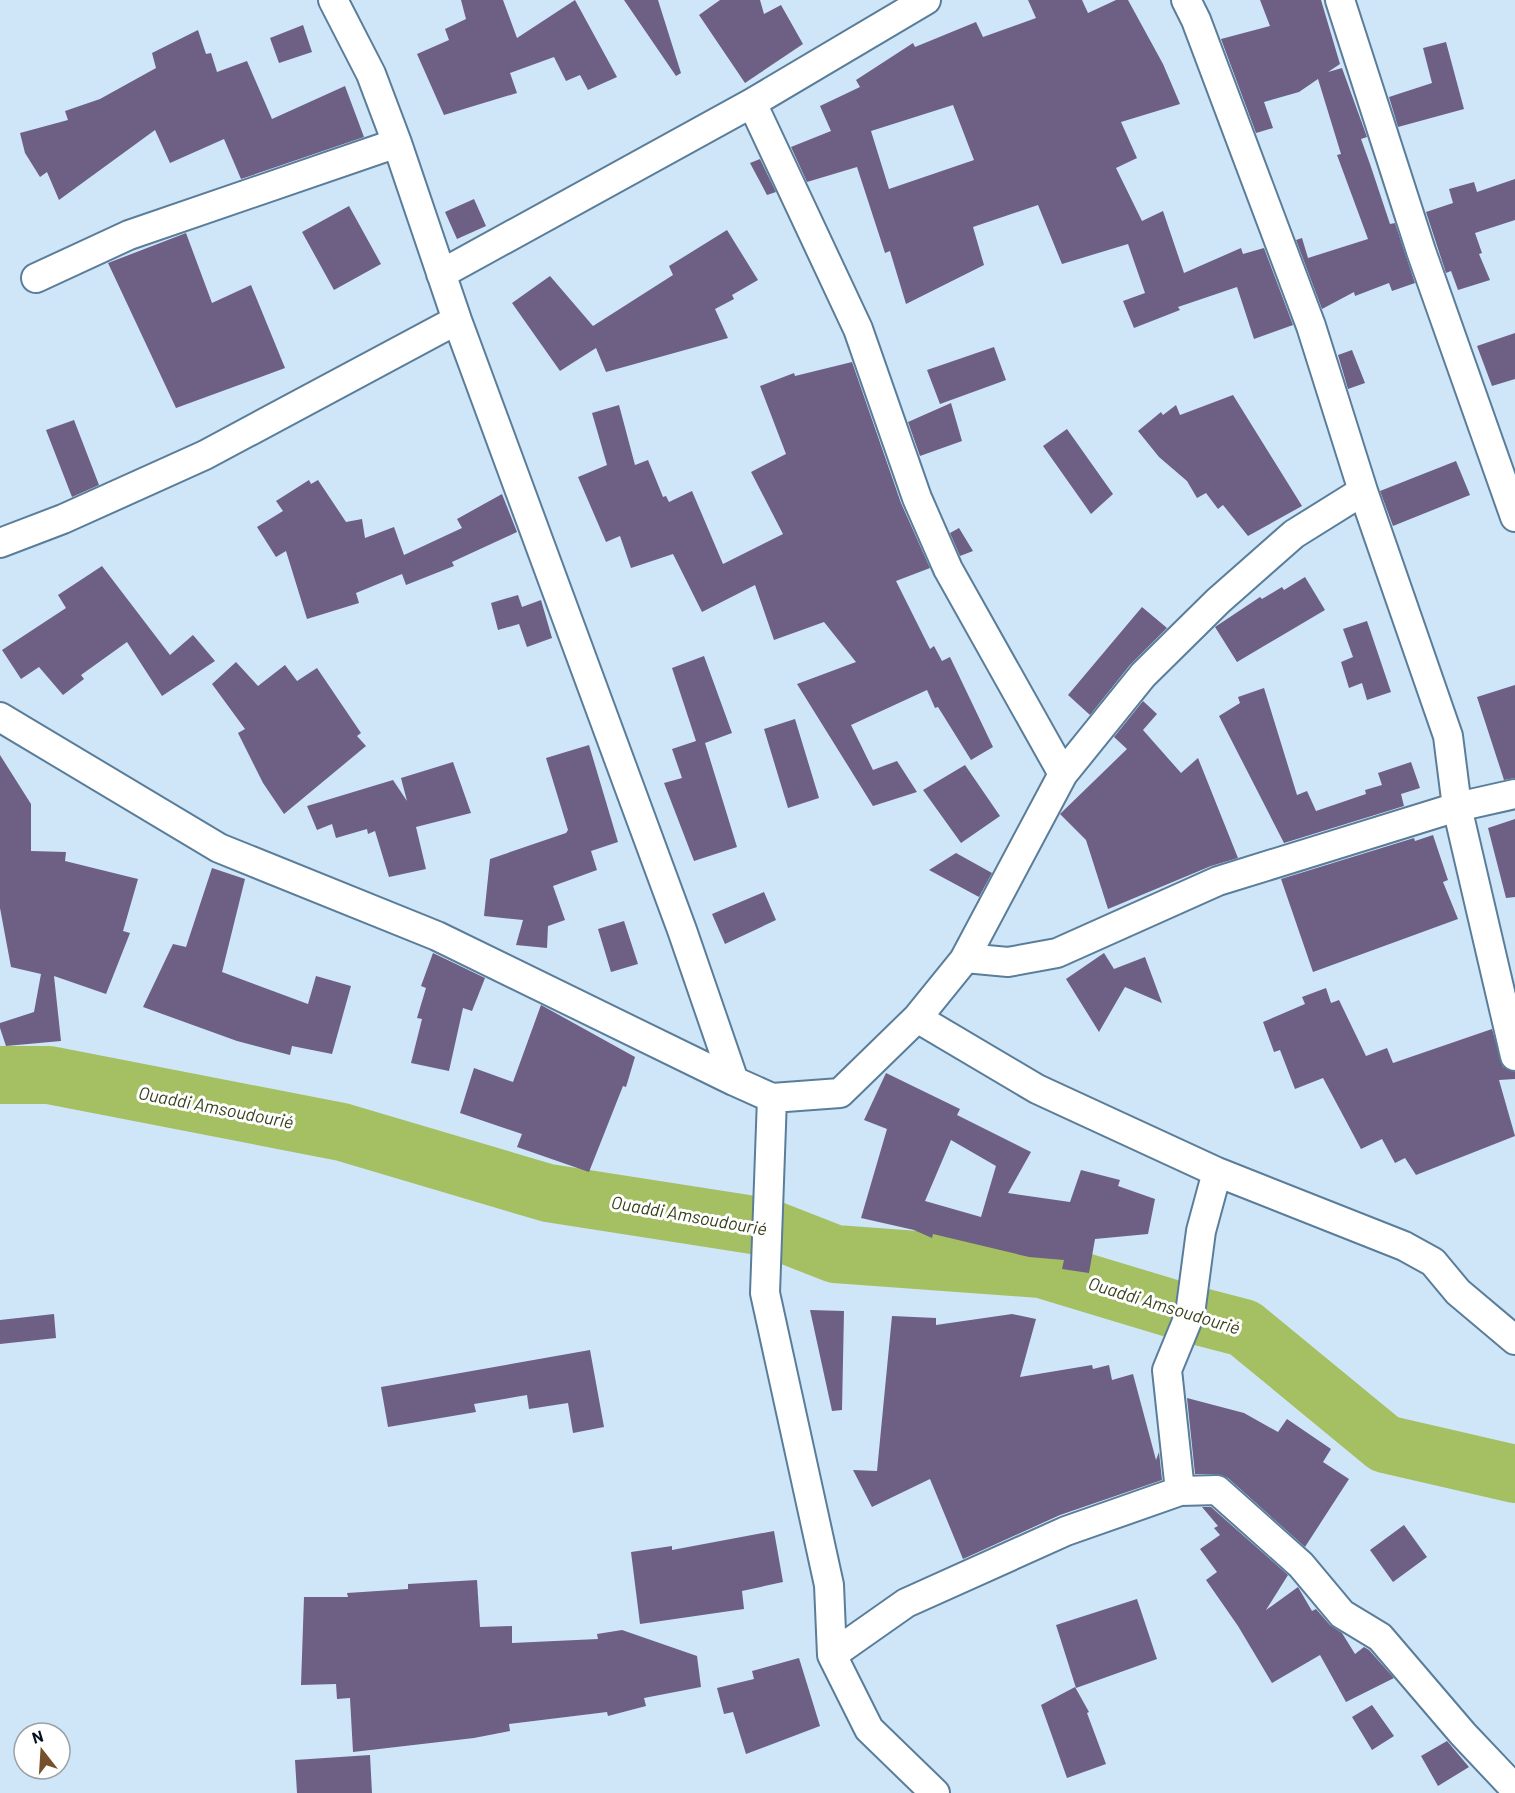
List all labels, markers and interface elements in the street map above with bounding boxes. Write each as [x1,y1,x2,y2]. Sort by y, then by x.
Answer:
water label: Ouaddi Amsoudourié [137,1081,296,1133]
water label: Ouaddi Amsoudourié [610,1190,769,1240]
water label: Ouaddi Amsoudourié [1086,1271,1243,1339]
north arrow [12,1721,72,1781]
text: N [30,1726,45,1747]

